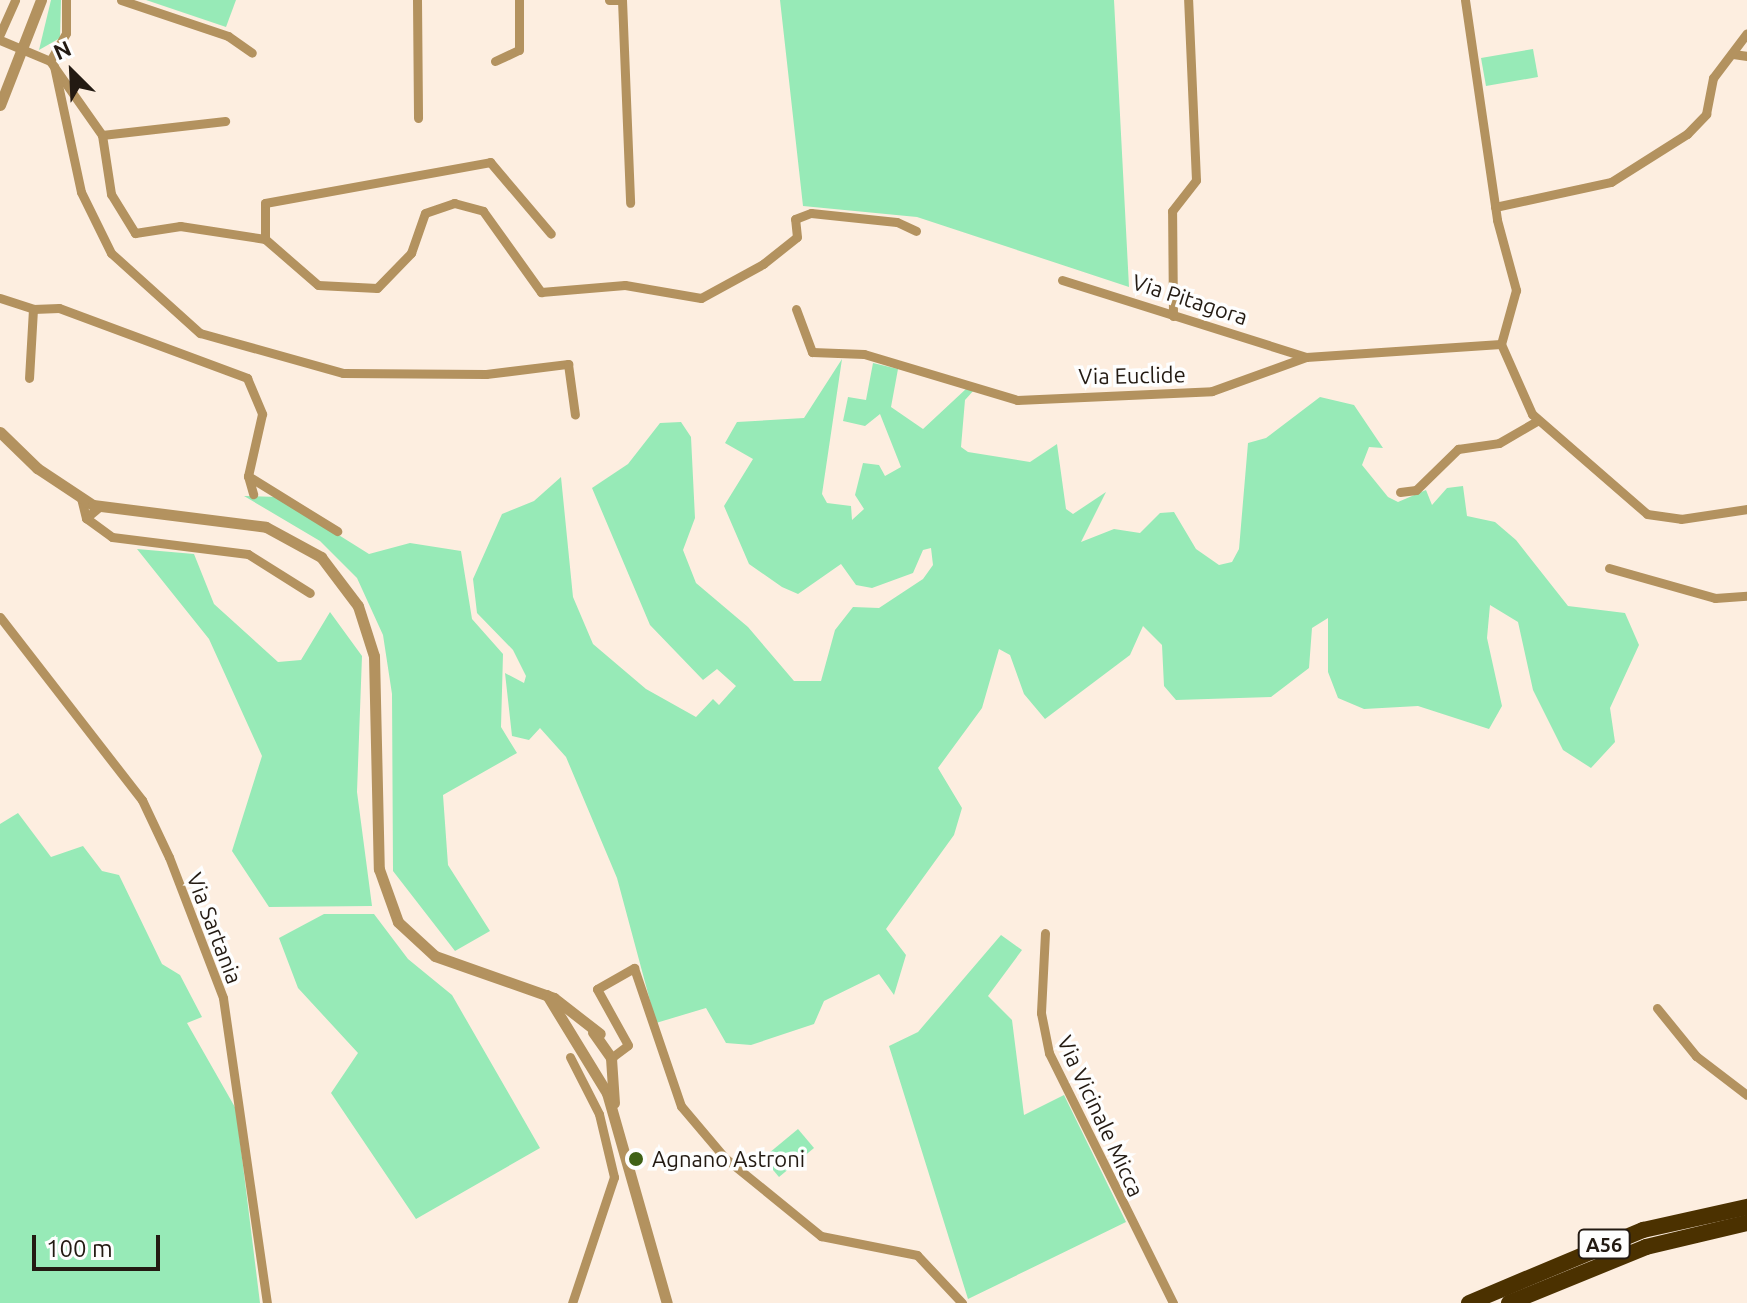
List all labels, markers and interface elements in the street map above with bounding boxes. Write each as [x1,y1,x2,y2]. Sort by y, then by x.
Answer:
north arrow [32,32,112,112]
text: N [49,35,75,64]
street label: Via Pitagora [1129,268,1251,330]
street label: Via Euclide [1078,361,1186,389]
street label: Via Sartania [182,869,248,987]
street label: Via Vicinale Micca [1052,1031,1150,1201]
place label: Agnano Astroni [652,1146,805,1172]
marker: Agnano Astroni [627,1150,645,1168]
scale bar [36,1219,164,1269]
road number: A56 [1576,1228,1632,1260]
text: 100 m [46,1235,113,1262]

